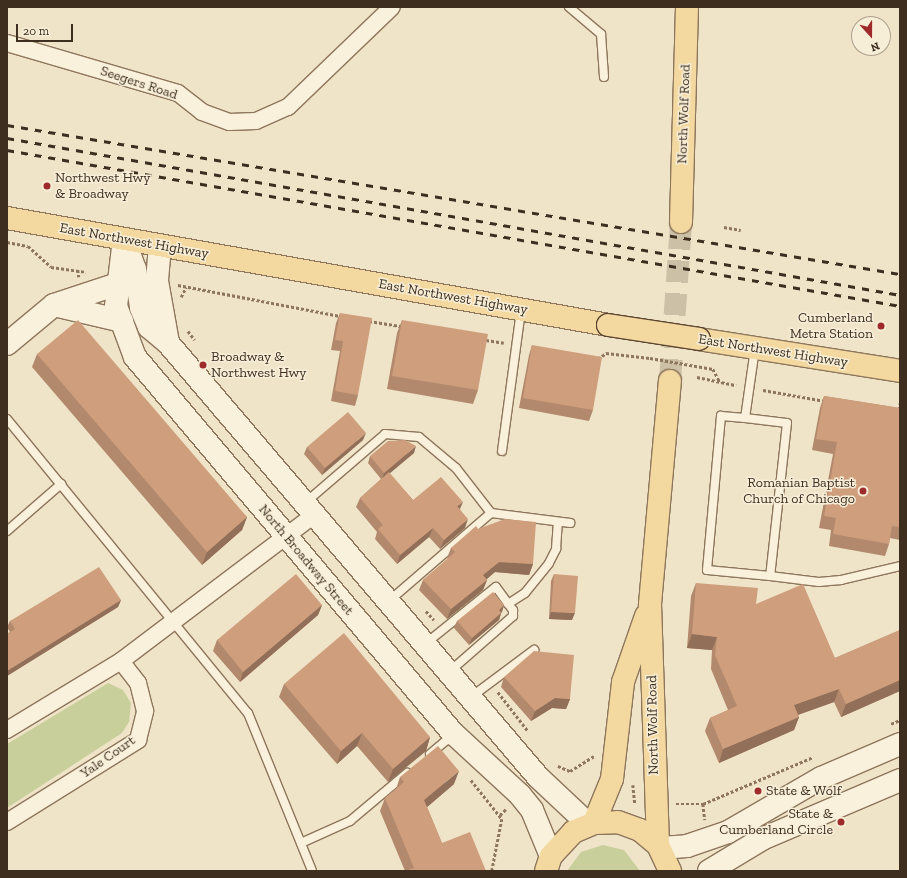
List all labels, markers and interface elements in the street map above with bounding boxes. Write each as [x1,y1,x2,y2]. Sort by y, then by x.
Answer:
scale bar [18,16,75,42]
north arrow [851,16,891,56]
text: 20 m [23,24,49,38]
text: N [869,39,881,54]
street label: Seegers Road [98,63,180,103]
street label: North Wolf Road [674,64,694,164]
place label: Northwest Hwy & Broadway [55,170,150,202]
marker: Northwest Hwy & Broadway [42,181,52,191]
street label: East Northwest Highway [58,220,210,262]
street label: East Northwest Highway [377,276,529,318]
place label: Cumberland Metra Station [790,310,873,342]
marker: Cumberland Metra Station [876,321,886,331]
street label: East Northwest Highway [697,331,849,371]
place label: Broadway & Northwest Hwy [211,349,306,382]
marker: Broadway & Northwest Hwy [198,360,208,370]
place label: Romanian Baptist Church of Chicago [743,475,855,508]
marker: Romanian Baptist Church of Chicago [858,486,868,496]
street label: North Broadway Street [255,501,357,619]
street label: North Wolf Road [644,675,662,775]
street label: Yale Court [77,732,139,782]
place label: State & Wolf [766,783,842,799]
marker: State & Wolf [753,786,763,796]
place label: State & Cumberland Circle [719,806,833,838]
marker: State & Cumberland Circle [836,817,846,827]

